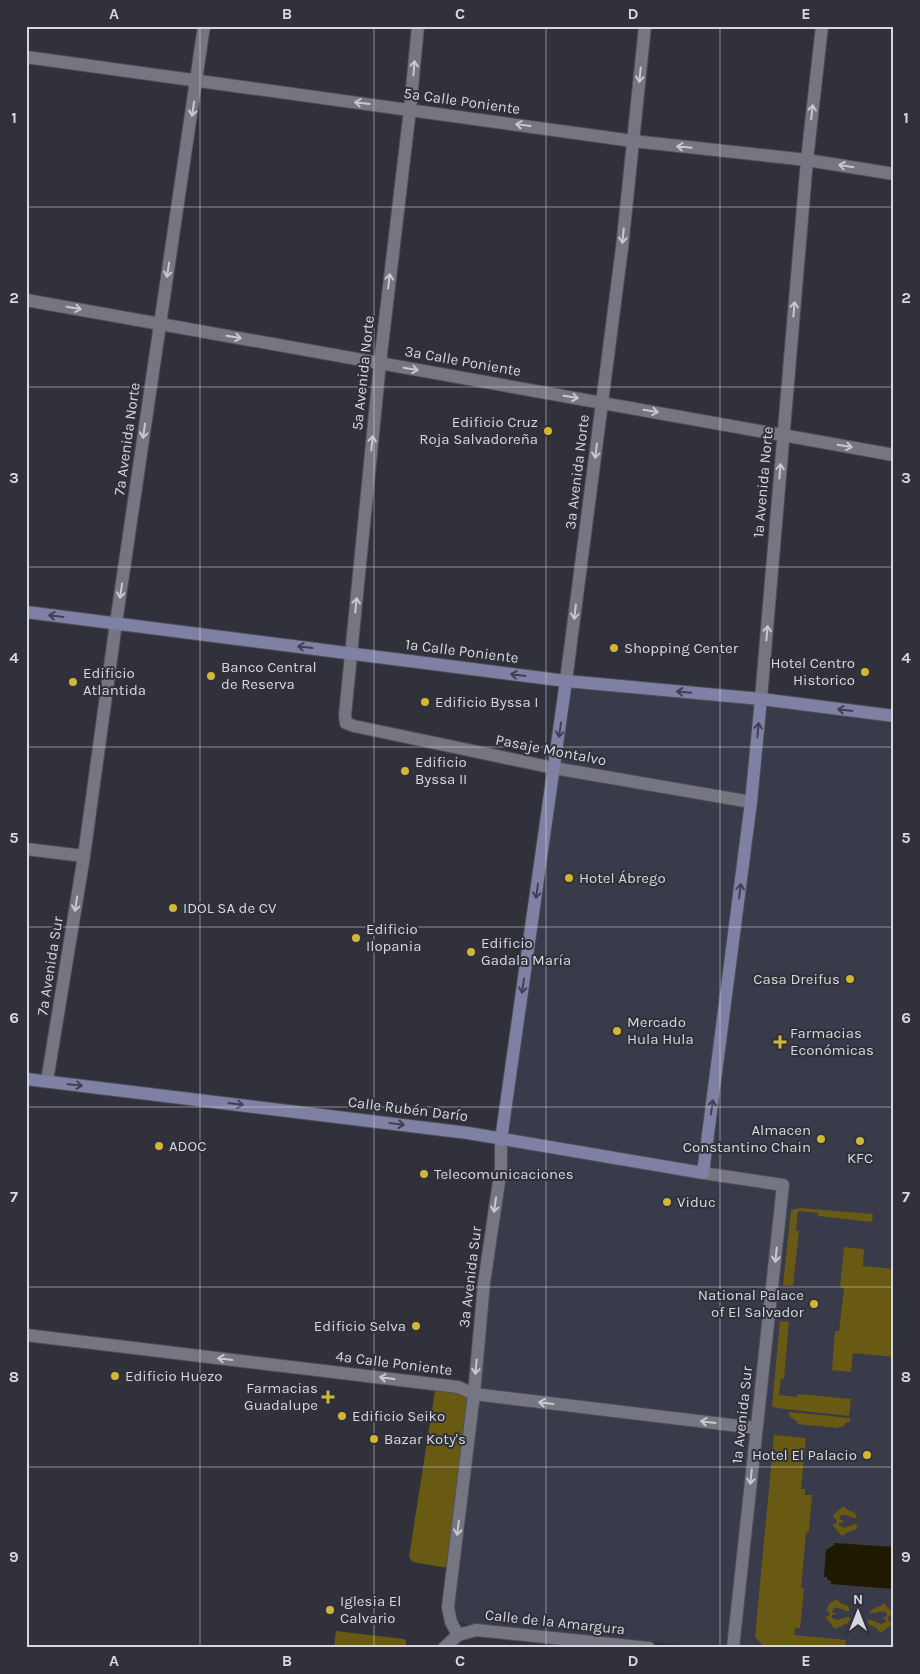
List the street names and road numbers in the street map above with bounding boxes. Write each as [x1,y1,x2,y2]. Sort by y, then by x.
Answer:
street label: 5a Calle Poniente [403,84,521,118]
street label: 5a Avenida Norte [348,315,378,431]
street label: 3a Calle Poniente [403,342,523,380]
street label: 7a Avenida Norte [110,381,144,497]
street label: 3a Avenida Norte [561,413,593,531]
street label: 1a Avenida Norte [749,426,777,538]
street label: 1a Calle Poniente [404,635,520,667]
street label: Pasaje Montalvo [494,730,608,770]
street label: 7a Avenida Sur [33,915,67,1017]
street label: Calle Rubén Darío [347,1093,469,1125]
street label: 3a Avenida Sur [455,1225,485,1329]
street label: 4a Calle Poniente [335,1347,453,1379]
street label: 1a Avenida Sur [728,1365,756,1465]
street label: Calle de la Amargura [484,1606,626,1638]

